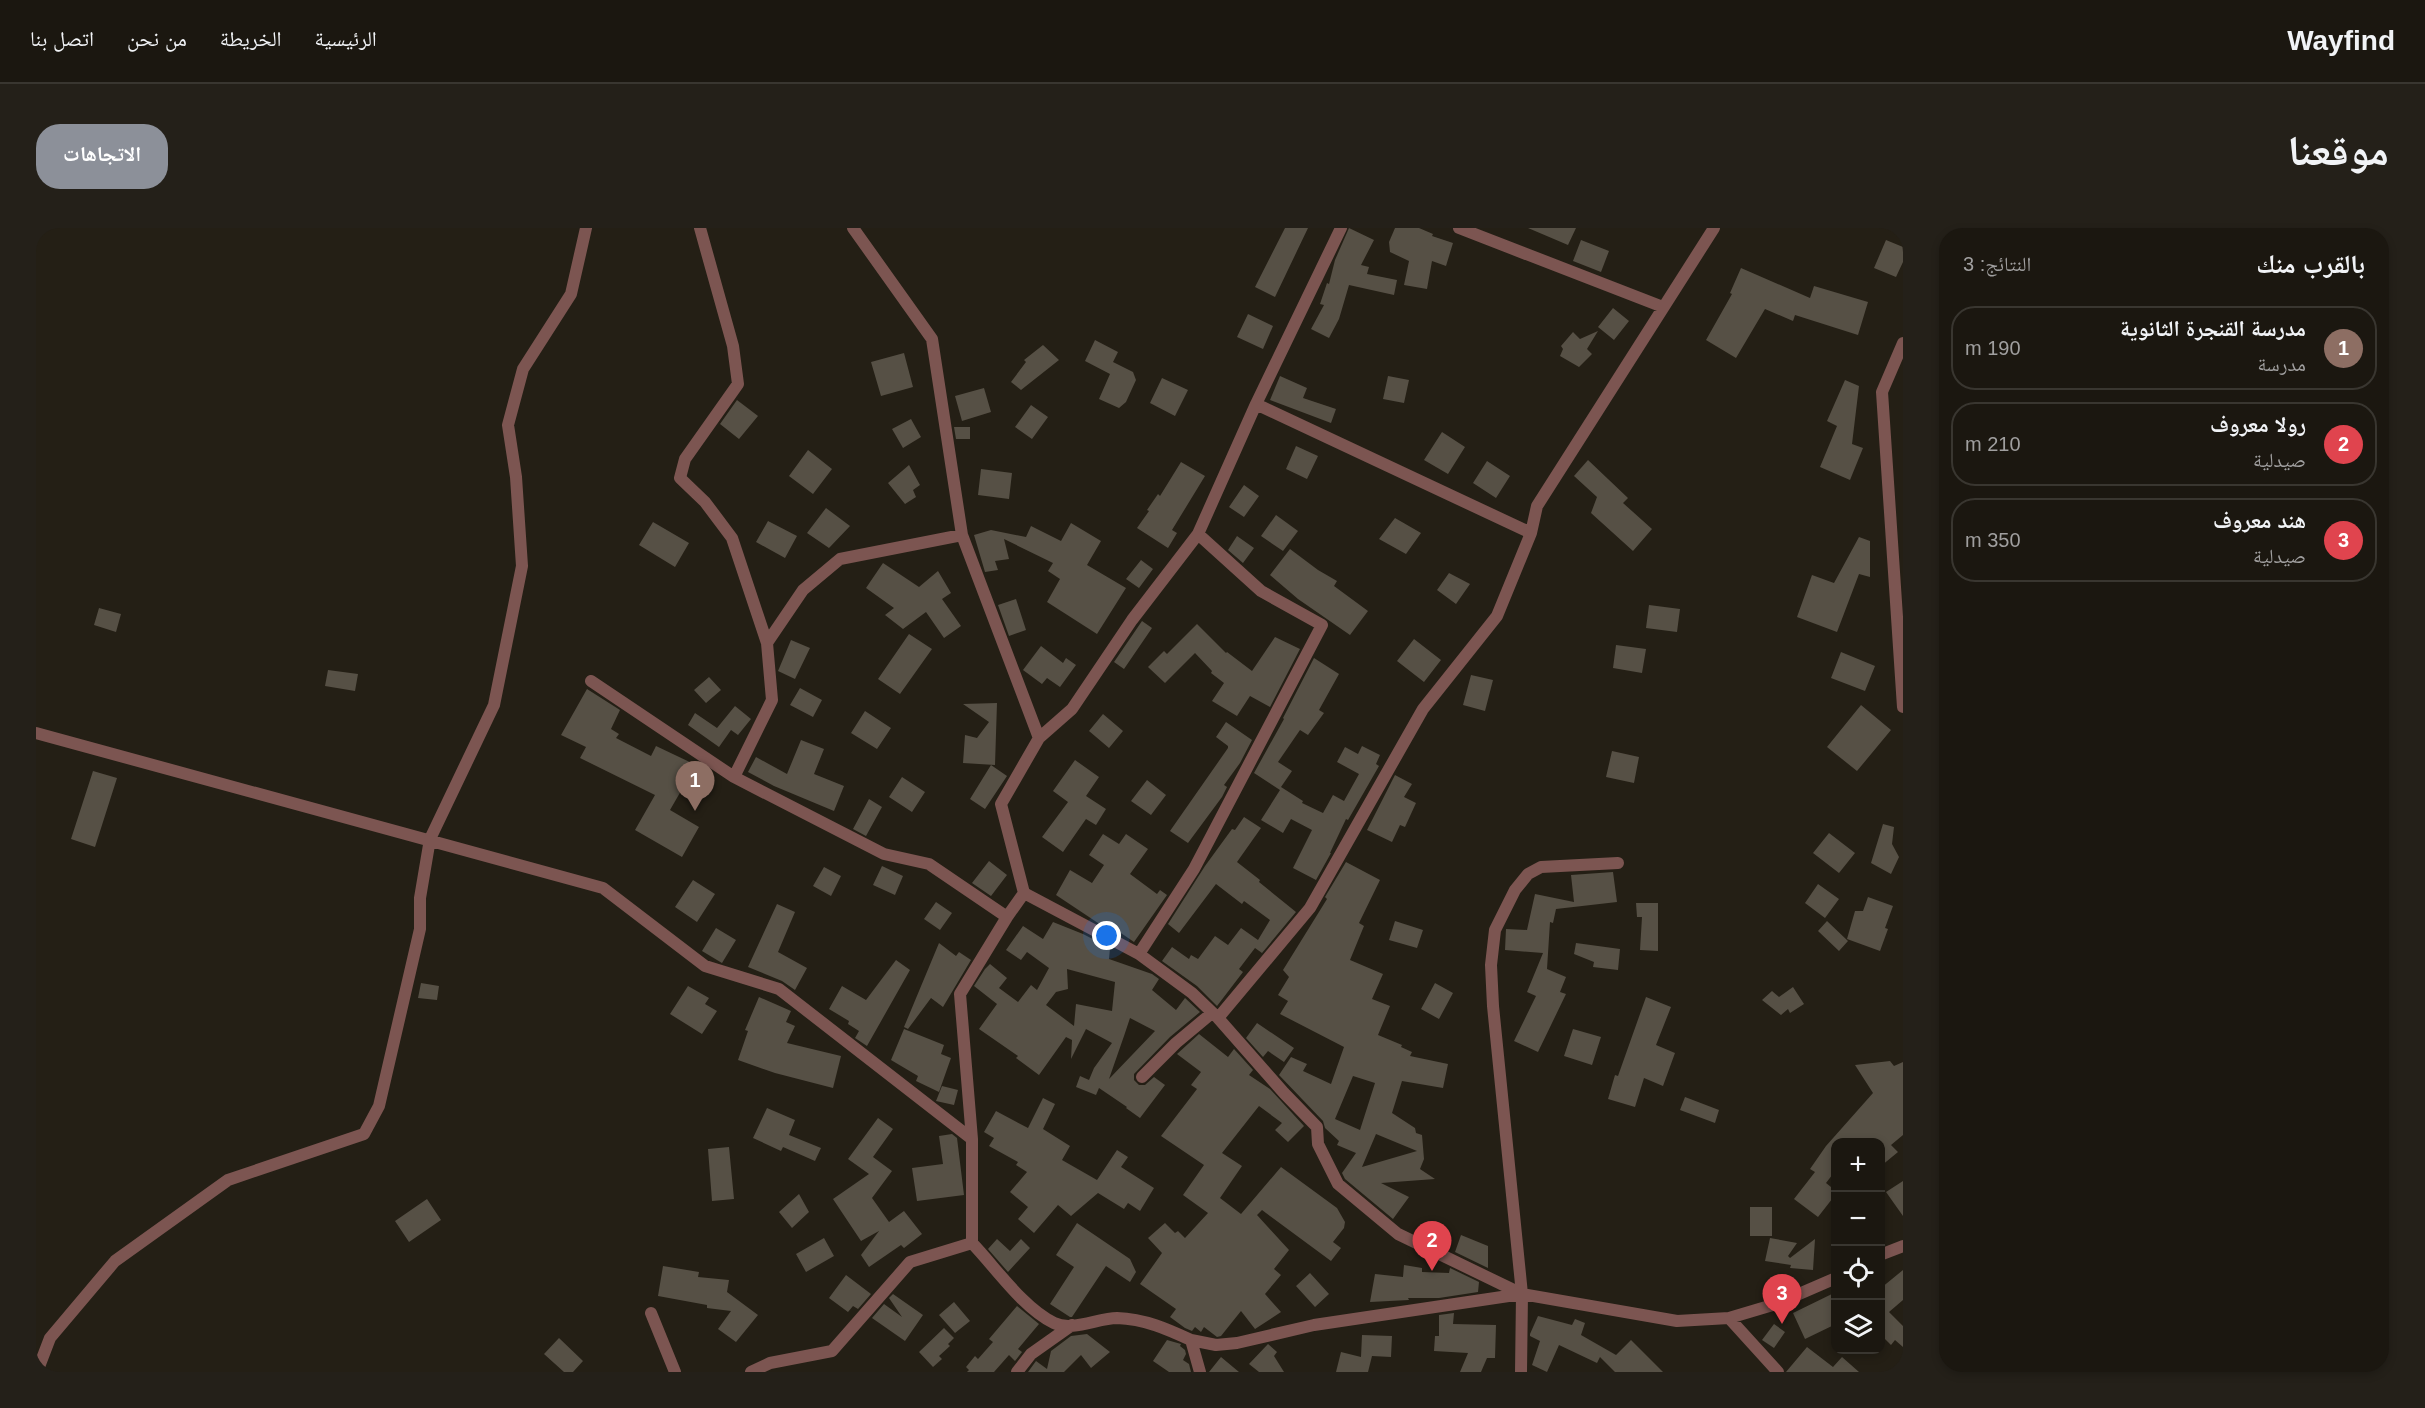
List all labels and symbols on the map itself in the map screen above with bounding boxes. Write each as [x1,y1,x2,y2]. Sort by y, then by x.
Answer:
pin: 1 [676,762,714,811]
your location [1092,921,1121,950]
pin: 2 [1412,1222,1452,1271]
pin: 3 [1762,1274,1802,1324]

